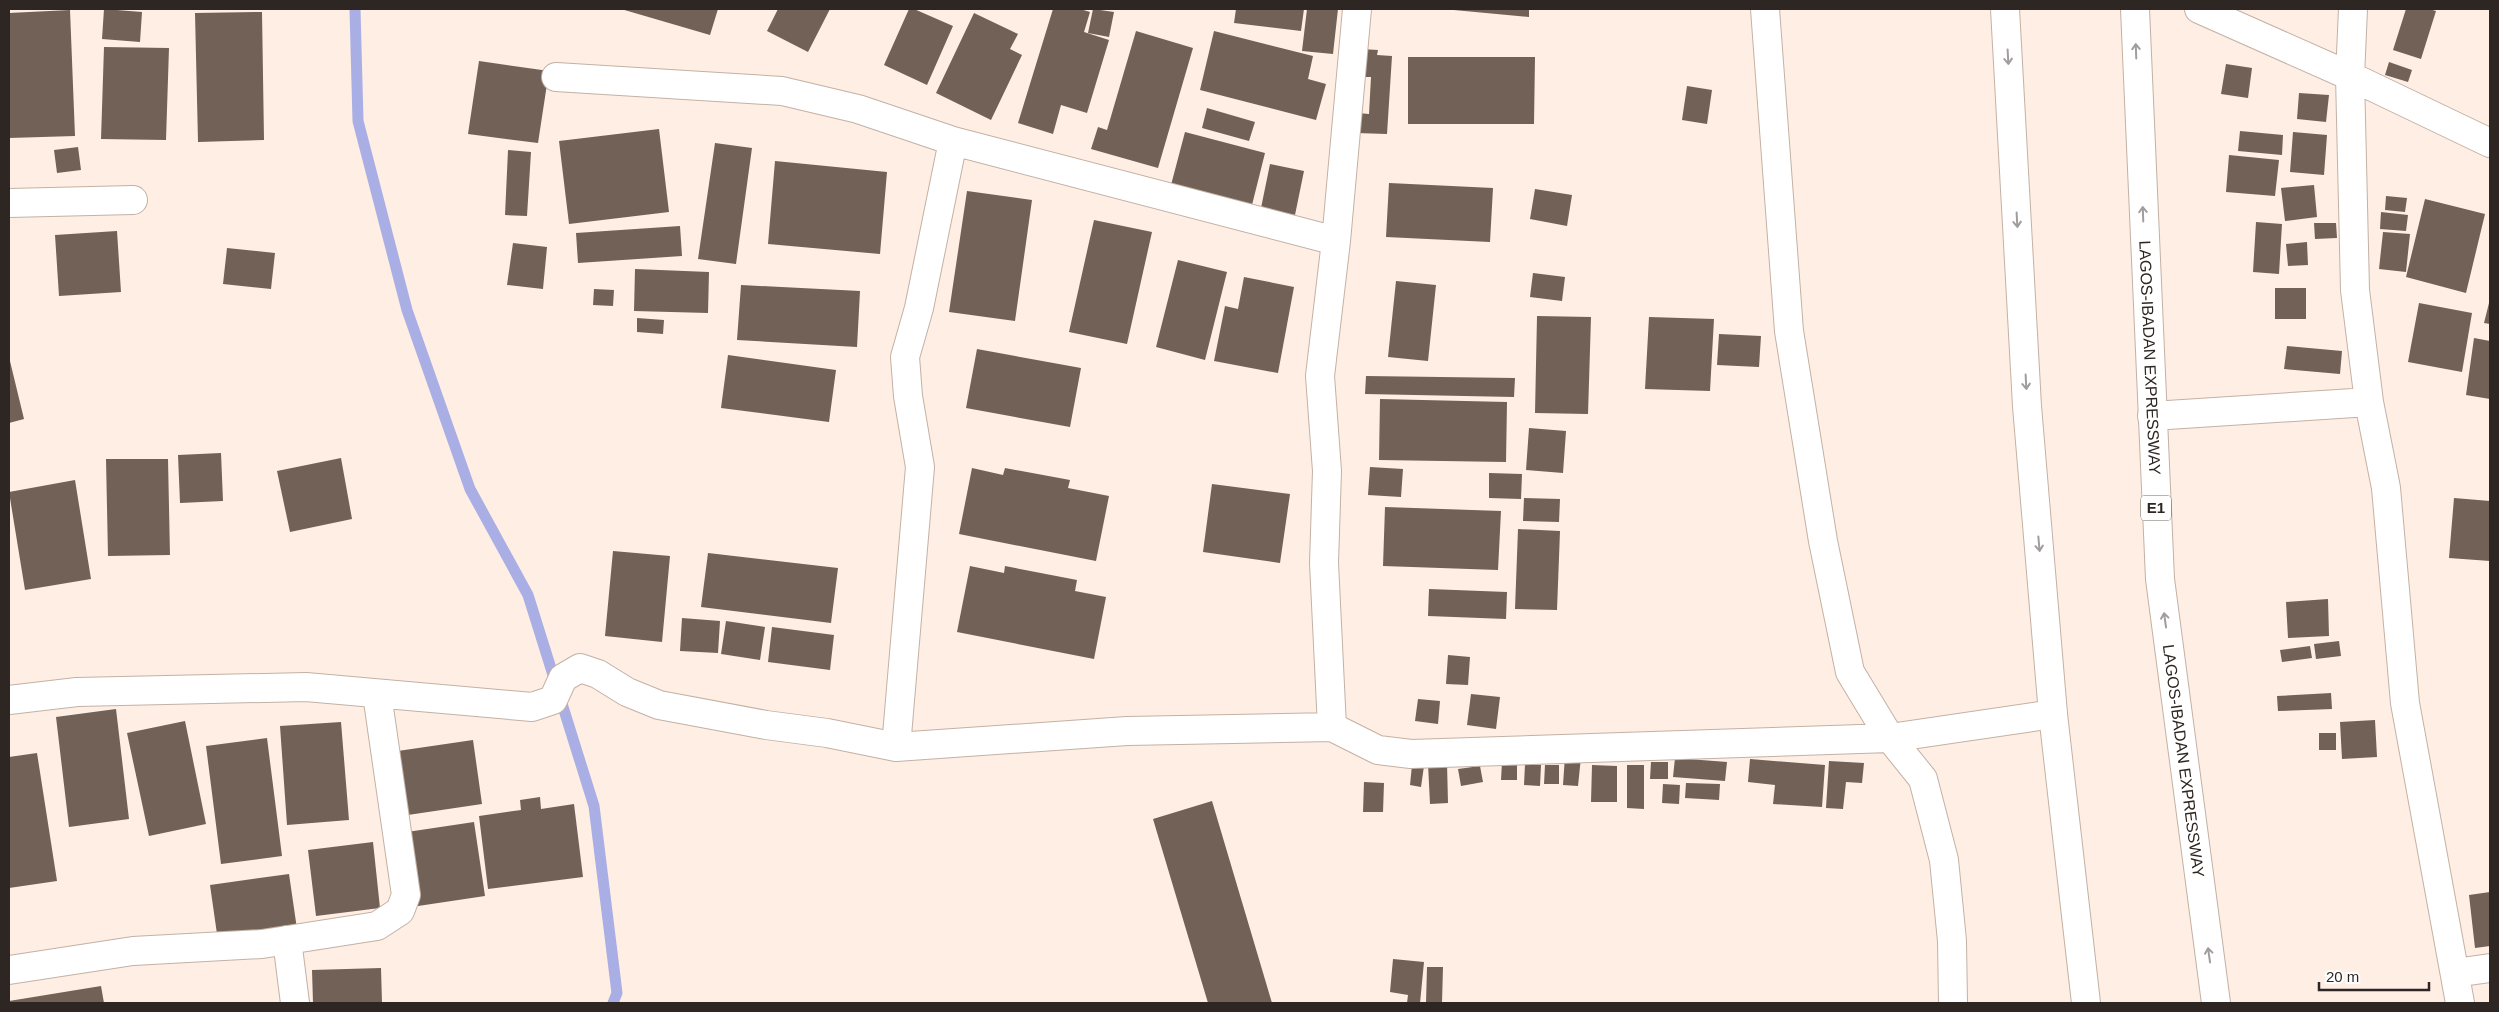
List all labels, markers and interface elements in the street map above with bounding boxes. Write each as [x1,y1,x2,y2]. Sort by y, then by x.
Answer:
one-way arrow [2132,43,2141,59]
one-way arrow [2003,49,2012,65]
one-way arrow [2139,206,2148,222]
one-way arrow [2012,211,2021,227]
street label: LAGOS-IBADAN EXPRESSWAY [2136,240,2163,476]
one-way arrow [2021,374,2030,390]
road number: E1 [2141,496,2171,520]
one-way arrow [2034,536,2044,552]
one-way arrow [2160,613,2170,629]
street label: LAGOS-IBADAN EXPRESSWAY [2160,643,2207,879]
one-way arrow [2204,947,2214,963]
scale bar [2319,960,2429,992]
text: 20 m [2326,968,2359,985]

